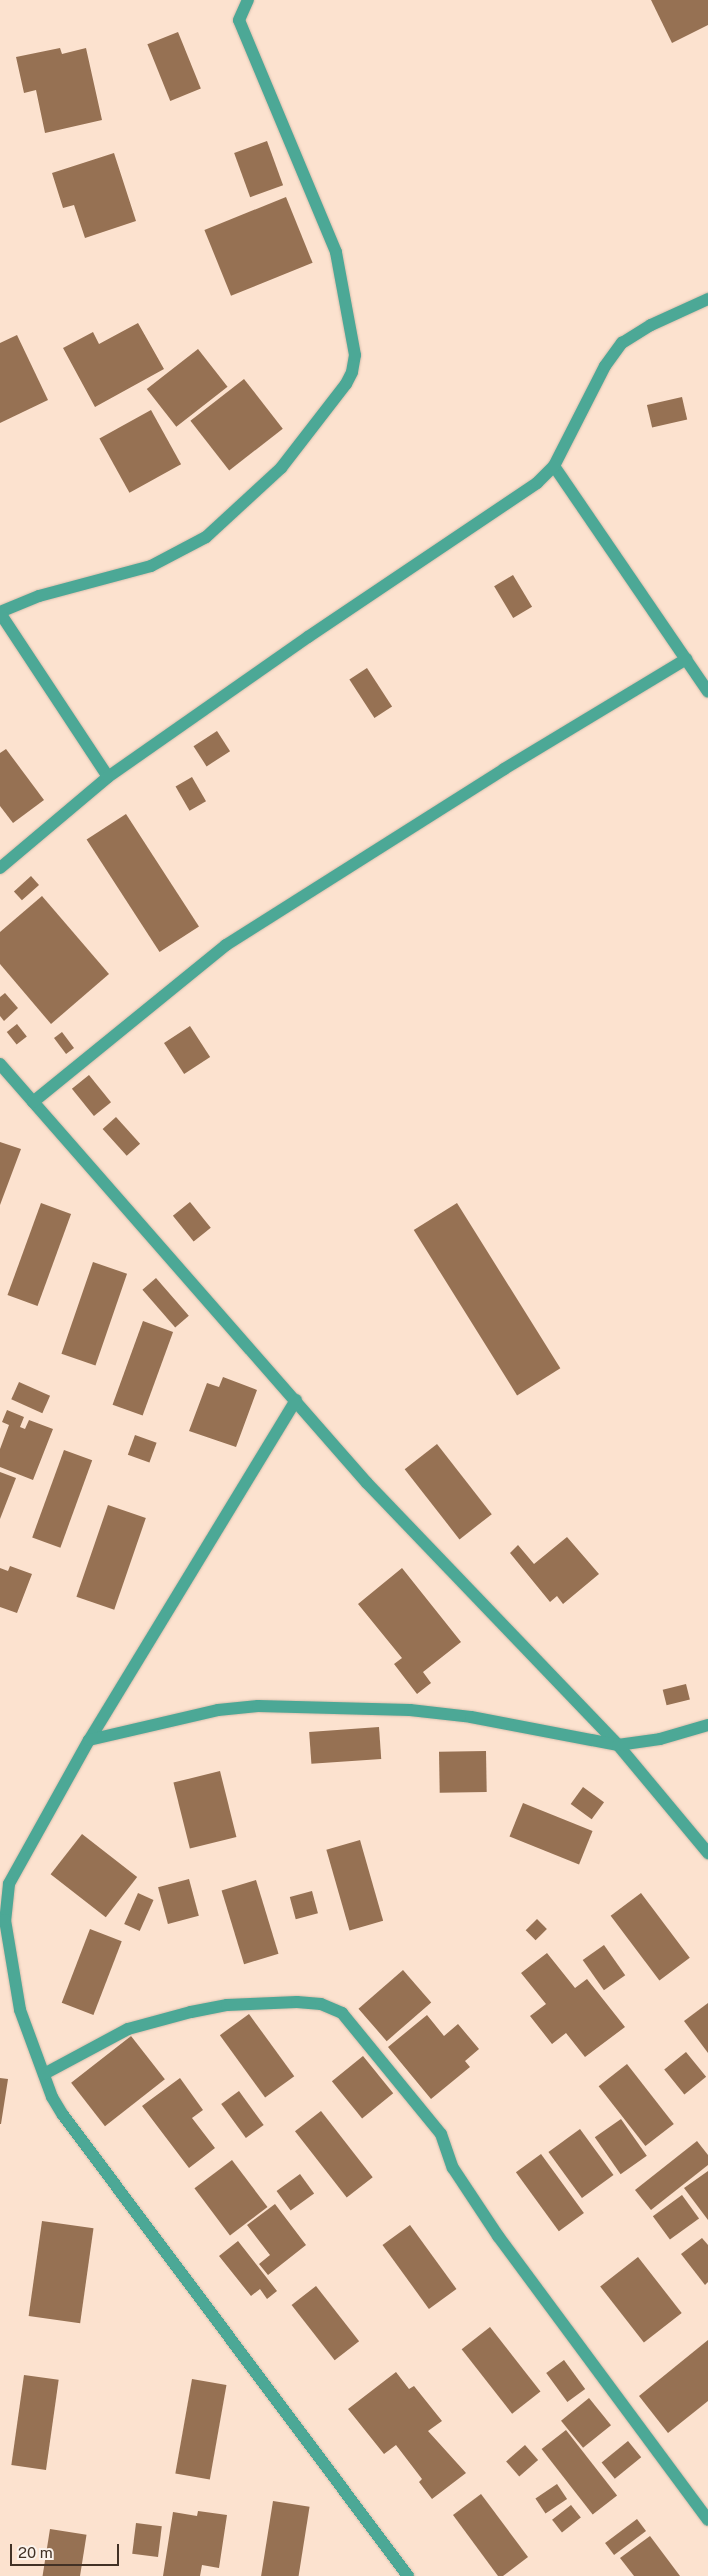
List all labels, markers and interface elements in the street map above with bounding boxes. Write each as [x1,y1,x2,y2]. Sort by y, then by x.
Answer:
scale bar [12,2534,121,2566]
text: 20 m [18,2544,53,2561]

